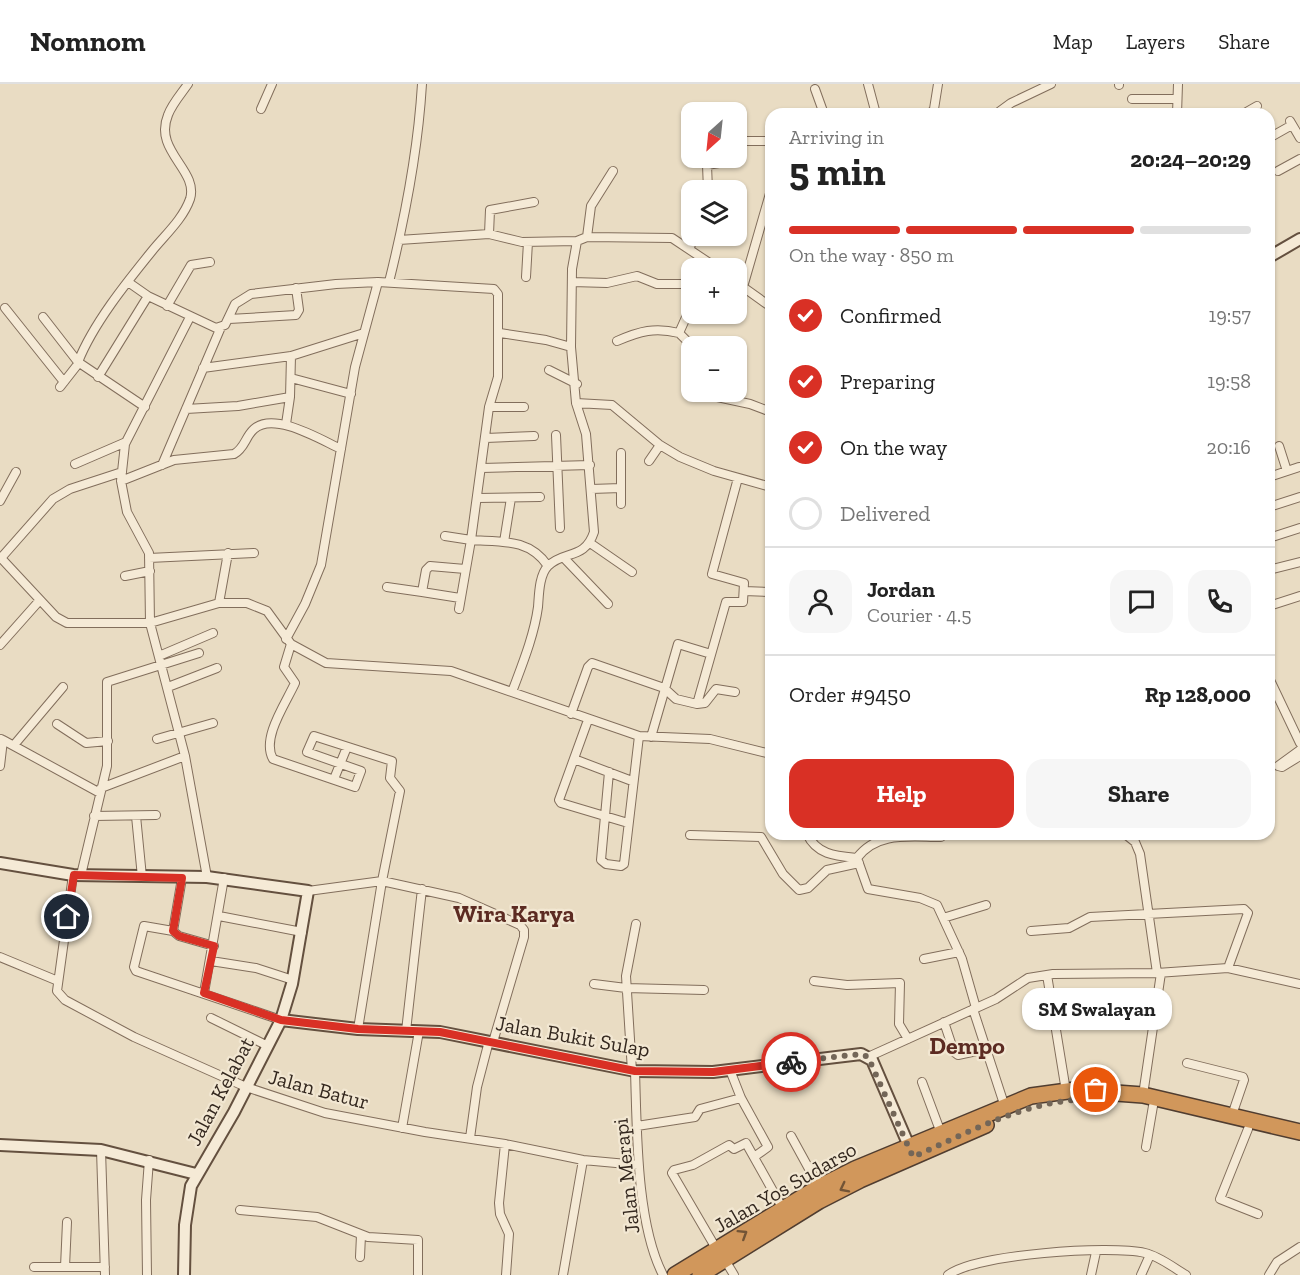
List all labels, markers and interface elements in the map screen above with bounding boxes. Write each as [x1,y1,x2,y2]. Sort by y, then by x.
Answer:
text: Nomnom [30,25,146,58]
text: Map [1053,29,1093,54]
text: Layers [1126,29,1185,54]
text: Share [1218,29,1270,54]
north arrow [681,102,747,168]
map controls [681,102,747,402]
text: Arriving in [789,125,884,149]
text: 20:24–20:29 [1130,146,1251,173]
text: 5 min [789,148,886,195]
button: layers [681,180,747,246]
text: On the way · 850 m [789,243,954,267]
button: + [681,258,747,324]
icon: check [789,299,822,332]
text: Confirmed [840,302,941,329]
text: 19:57 [1209,303,1251,327]
button: − [681,336,747,402]
icon: check [789,365,822,398]
text: Preparing [840,368,935,395]
text: 19:58 [1207,369,1251,393]
icon: check [789,431,822,464]
text: On the way [840,434,947,461]
text: 20:16 [1206,435,1251,459]
text: Delivered [840,500,930,527]
button: person [789,570,852,633]
button: chat [1110,570,1173,633]
button: phone [1188,570,1251,633]
text: Jordan [867,576,935,603]
text: Courier · 4.5 [867,603,972,627]
text: Order #9450 [789,681,911,708]
text: Rp 128,000 [1145,681,1251,708]
button: Help [789,759,1014,828]
button: Share [1026,759,1251,828]
pin [41,891,92,942]
district label: Wira Karya [453,899,575,928]
icon: home [50,900,83,933]
callout: SM Swalayan [1021,988,1171,1030]
text: SM Swalayan [1038,997,1156,1021]
street label: Jalan Bukit Sulap [494,1010,652,1062]
district label: Dempo [929,1031,1005,1060]
street label: Jalan Kelabat [181,1032,259,1150]
courier [761,1032,821,1092]
icon: bike [775,1046,808,1079]
street label: Jalan Batur [266,1064,372,1114]
pin [1070,1064,1121,1115]
icon: bag [1079,1073,1112,1106]
street label: Jalan Merapi [607,1117,644,1235]
street label: Jalan Yos Sudarso [709,1136,861,1238]
one-way arrow [840,1181,851,1192]
one-way arrow [737,1229,747,1241]

